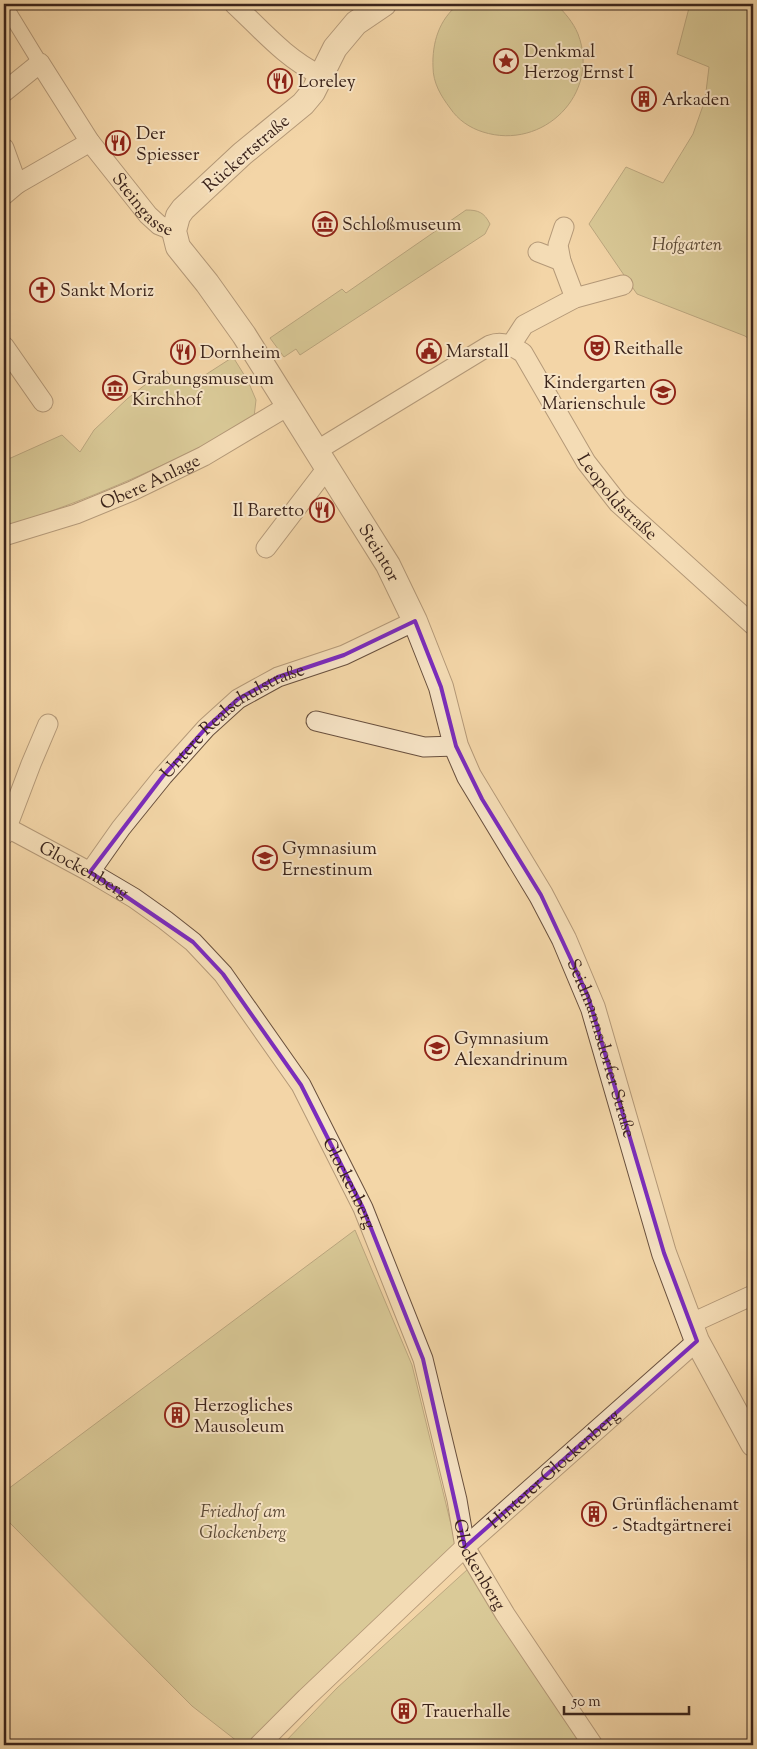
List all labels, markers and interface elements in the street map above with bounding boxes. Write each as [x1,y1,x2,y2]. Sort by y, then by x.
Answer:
place label: Denkmal Herzog Ernst I [524,40,634,87]
place icon: Denkmal Herzog Ernst I [493,48,519,74]
restaurant icon: Loreley [267,68,293,94]
place label: Loreley [298,70,356,96]
building icon: Arkaden [631,86,657,112]
place label: Arkaden [662,88,730,114]
street label: Rückertstraße [198,109,296,200]
place label: Der Spiesser [136,122,200,169]
restaurant icon: Der Spiesser [105,130,131,156]
street label: Steingasse [104,168,176,244]
museum icon: Schloßmuseum [312,211,338,237]
place label: Schloßmuseum [342,213,461,239]
park label: Hofgarten [652,233,723,259]
church icon: Sankt Moriz [29,277,55,303]
place label: Sankt Moriz [60,279,154,305]
theatre icon: Reithalle [584,335,610,361]
place label: Reithalle [614,337,683,363]
public building icon: Marstall [416,338,442,364]
restaurant icon: Dornheim [170,339,196,365]
place label: Marstall [446,340,509,366]
place label: Dornheim [200,341,280,367]
place label: Grabungsmuseum Kirchhof [132,367,274,414]
place label: Kindergarten Marienschule [542,371,646,418]
museum icon: Grabungsmuseum Kirchhof [102,375,128,401]
school or university icon: Kindergarten Marienschule [650,379,676,405]
street label: Obere Anlage [97,449,205,518]
street label: Leopoldstraße [569,449,662,548]
restaurant icon: Il Baretto [309,497,335,523]
place label: Il Baretto [233,499,304,525]
street label: Steintor [351,520,405,587]
street label: Untere Realschulstraße [155,658,308,786]
street label: Glockenberg [33,836,133,907]
place label: Gymnasium Ernestinum [282,837,377,884]
school or university icon: Gymnasium Ernestinum [252,845,278,871]
street label: Seidmannsdorfer Straße [559,955,641,1141]
place label: Gymnasium Alexandrinum [454,1027,568,1074]
school or university icon: Gymnasium Alexandrinum [424,1035,450,1061]
street label: Glockenberg [314,1133,381,1234]
place label: Herzogliches Mausoleum [194,1394,293,1441]
building icon: Herzogliches Mausoleum [164,1402,190,1428]
street label: Hinterer Glockenberg [483,1404,627,1536]
place label: Grünflächenamt - Stadtgärtnerei [612,1493,739,1540]
park label: Friedhof am Glockenberg [199,1500,287,1547]
building icon: Grünflächenamt - Stadtgärtnerei [581,1501,607,1527]
street label: Glockenberg [445,1517,511,1616]
scale bar [564,1684,690,1716]
text: 50 m [571,1692,601,1713]
building icon: Trauerhalle [391,1698,417,1724]
place label: Trauerhalle [422,1700,510,1726]

